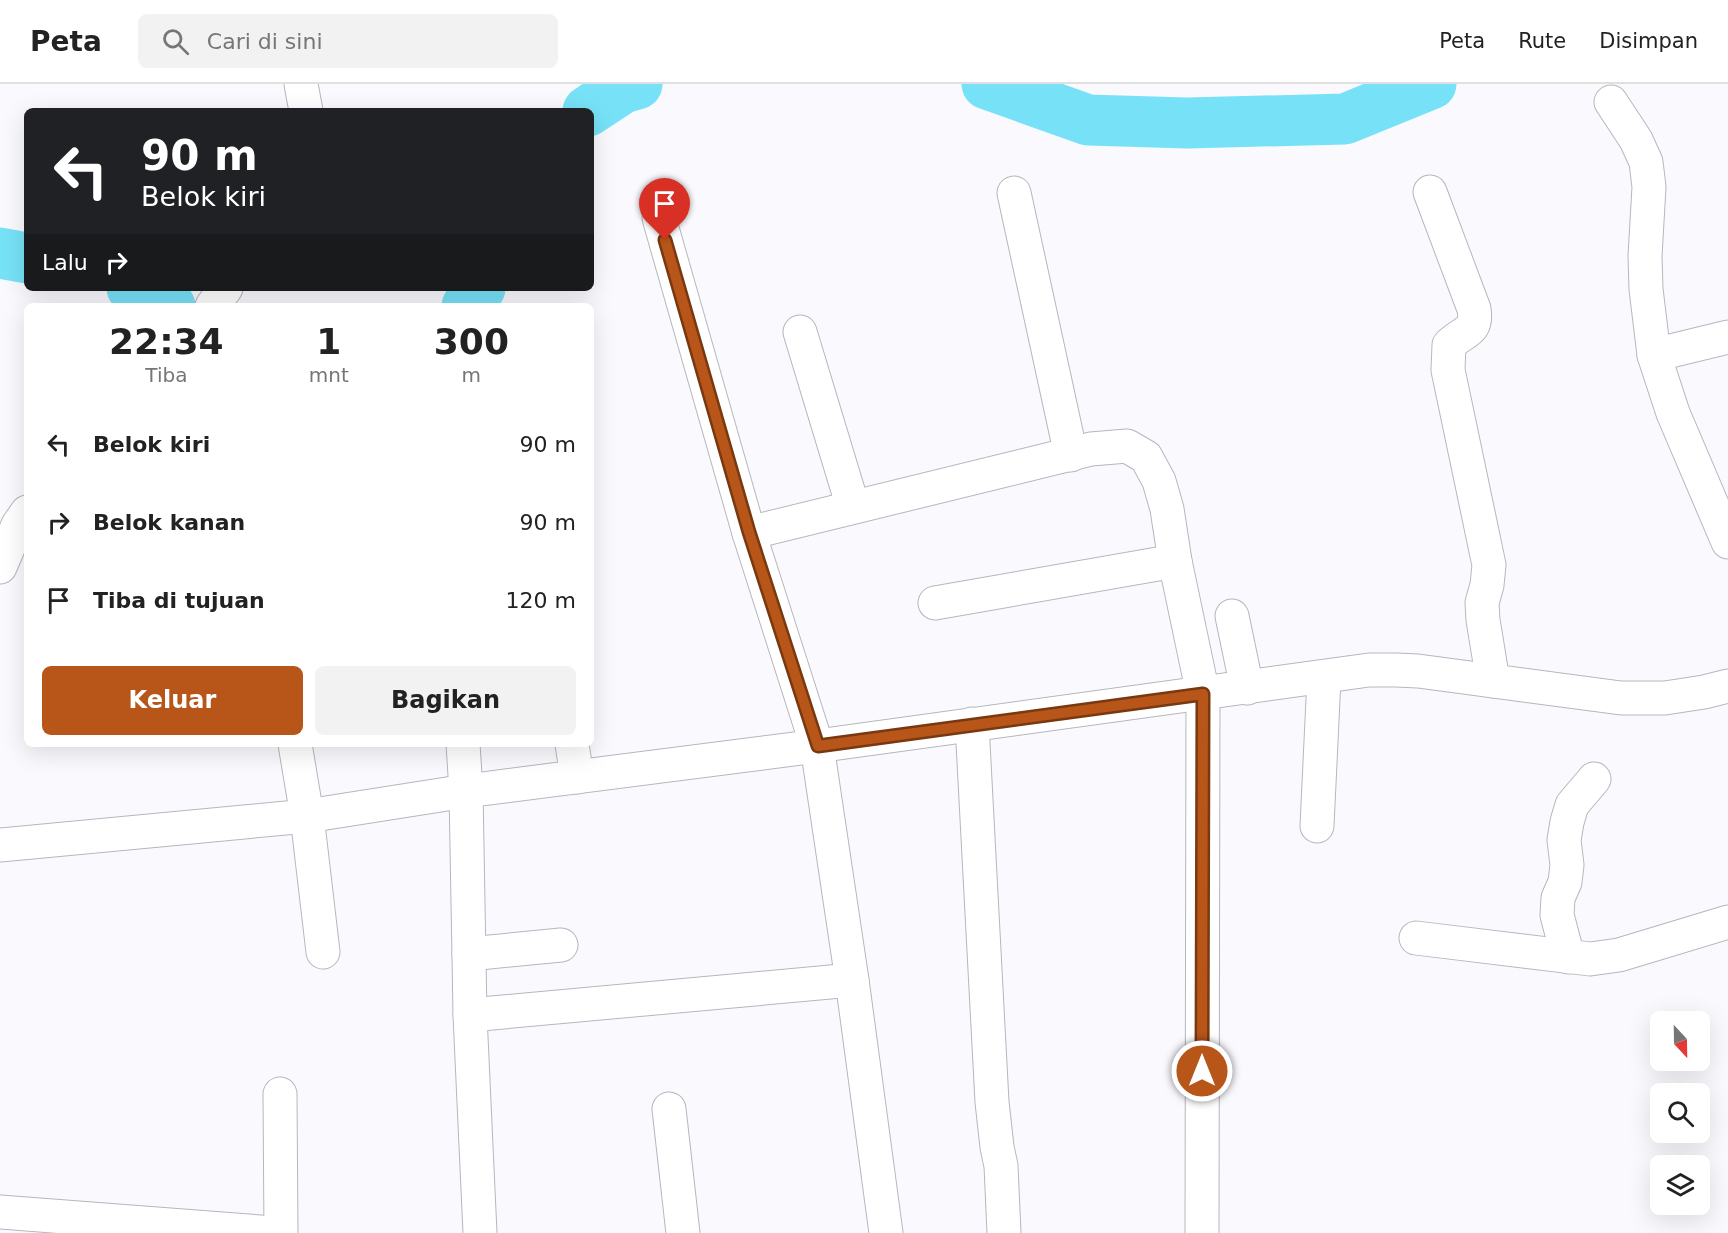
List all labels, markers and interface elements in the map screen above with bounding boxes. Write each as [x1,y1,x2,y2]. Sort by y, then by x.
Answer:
search box [138,14,558,68]
text: Peta [30,25,102,58]
icon: search [159,25,192,58]
text: Cari di sini [207,29,323,54]
text: Peta [1439,29,1485,53]
text: Rute [1518,29,1566,53]
text: Disimpan [1599,29,1698,53]
text: 90 m [141,131,258,180]
icon: left [42,132,120,210]
pin [639,178,690,240]
text: Belok kiri [141,181,266,212]
icon: arrive [648,187,681,220]
icon: right [100,246,133,279]
text: Lalu [42,250,88,275]
text: 22:34 [109,321,224,362]
text: 1 [316,321,341,362]
text: 300 [434,321,509,362]
text: Tiba [145,363,187,387]
text: mnt [309,363,349,387]
text: m [462,363,481,387]
icon: left [42,428,75,461]
text: Belok kiri [93,432,210,457]
text: 90 m [520,432,576,457]
icon: right [42,506,75,539]
text: Belok kanan [93,510,245,535]
text: 90 m [520,510,576,535]
icon: arrive [42,584,75,617]
text: Tiba di tujuan [93,588,265,613]
text: 120 m [506,588,576,613]
button: Keluar [42,666,303,735]
button: Bagikan [315,666,576,735]
north arrow [1650,1011,1710,1071]
map controls [1650,1011,1710,1215]
position arrow [1170,1039,1234,1103]
button: search [1650,1083,1710,1143]
button: layers [1650,1155,1710,1215]

